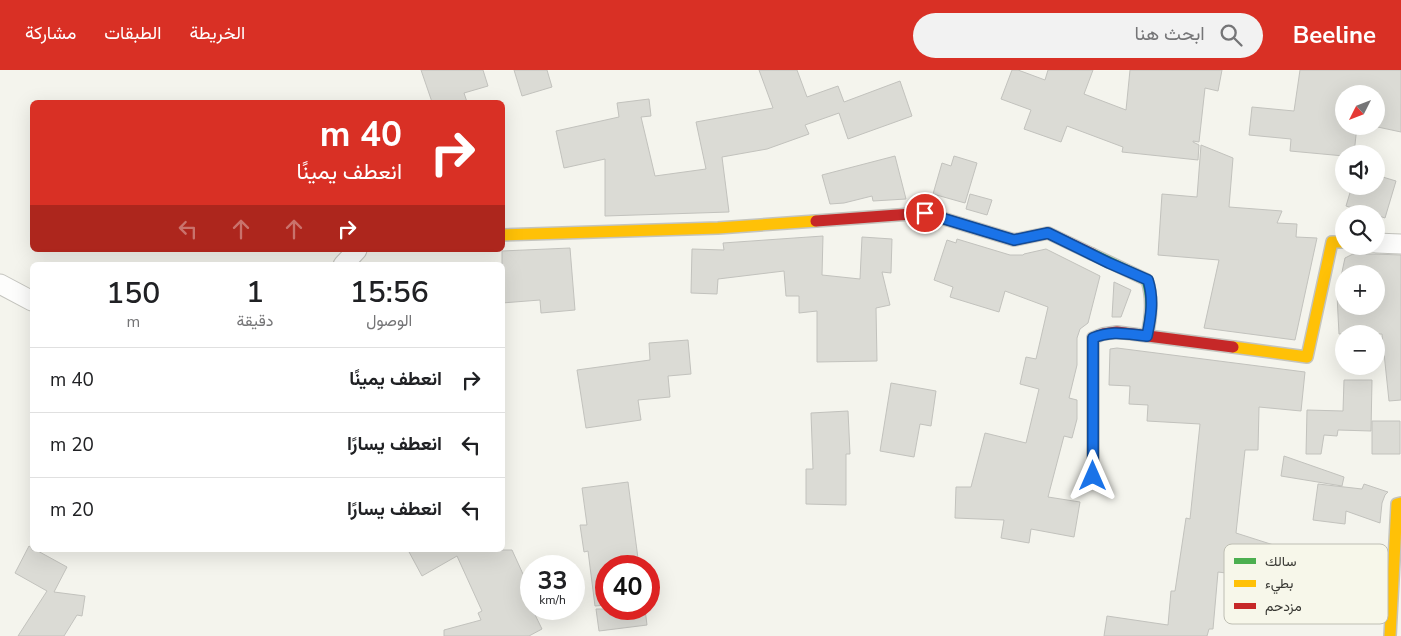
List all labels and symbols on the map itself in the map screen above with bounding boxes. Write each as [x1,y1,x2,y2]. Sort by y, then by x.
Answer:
north arrow [1335,85,1385,135]
pin [904,192,946,234]
position arrow [1066,449,1118,501]
legend [1224,544,1388,624]
text: سالك [1265,552,1296,571]
speed limit sign: 40 [595,555,660,620]
text: بطيء [1265,574,1293,595]
text: مزدحم [1265,597,1302,616]

